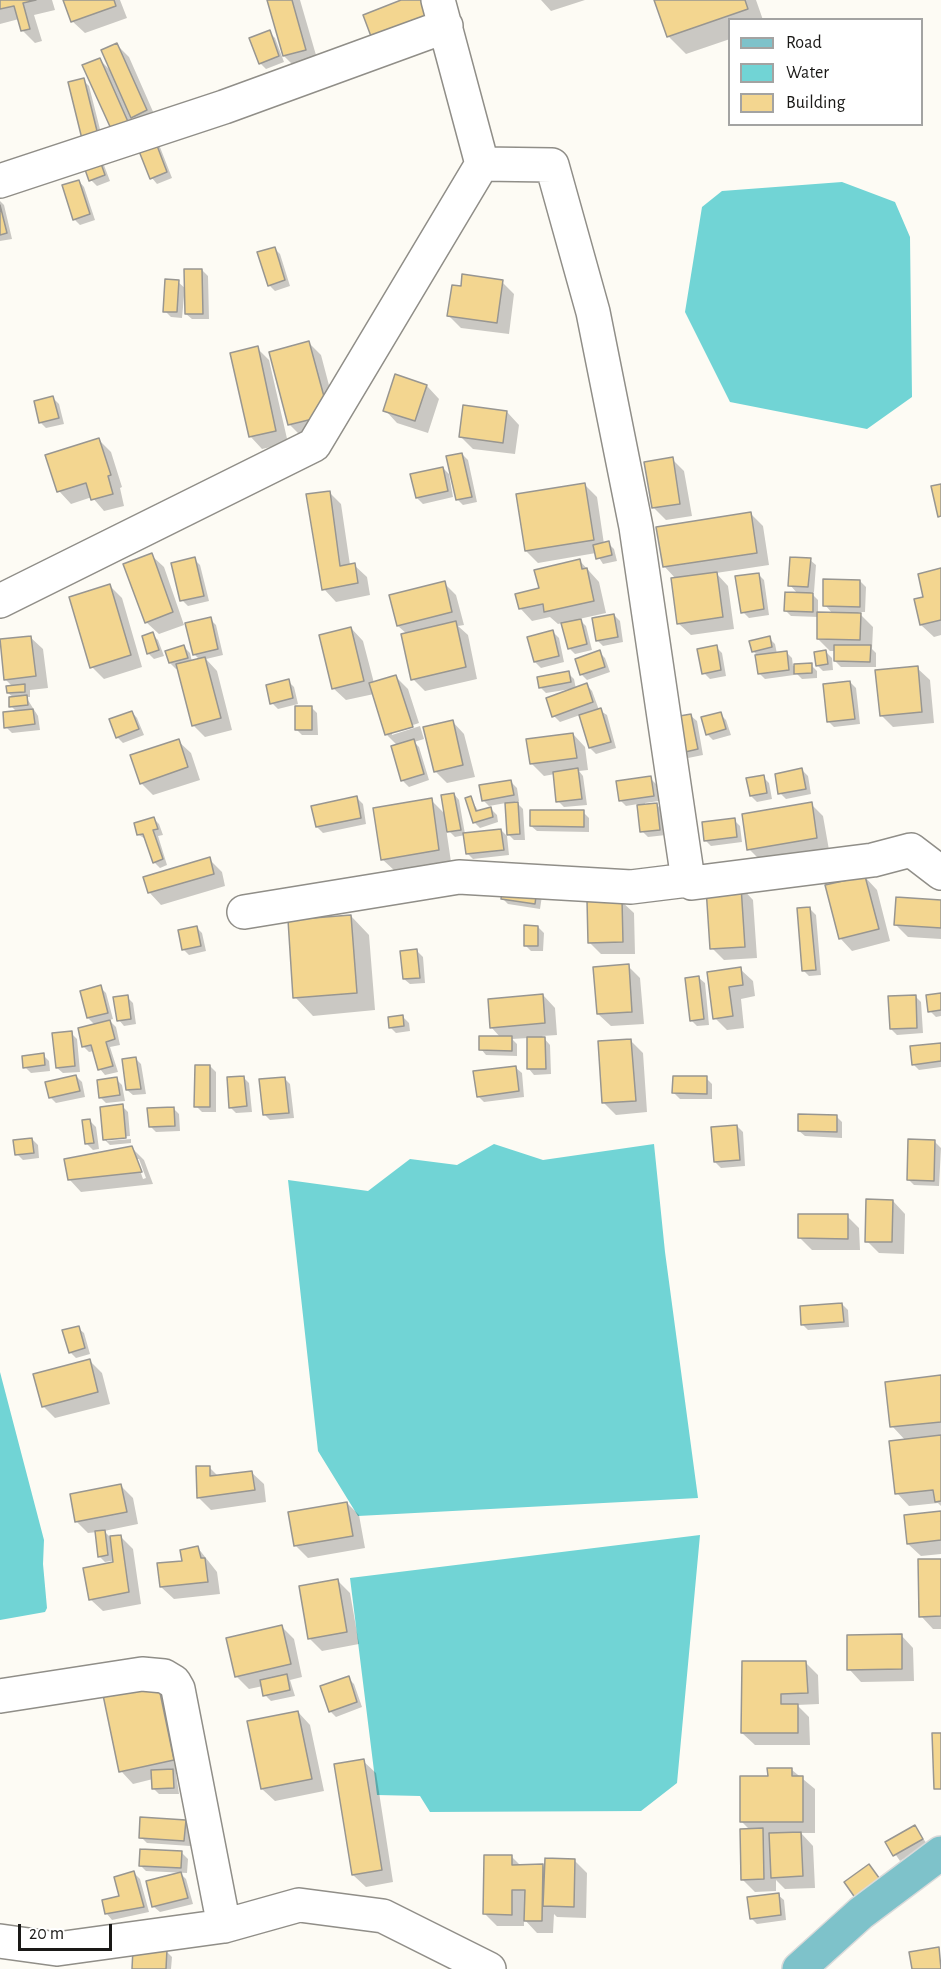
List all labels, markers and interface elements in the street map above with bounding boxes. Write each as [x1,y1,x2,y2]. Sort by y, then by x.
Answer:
legend [728,18,923,126]
text: Road [786,34,822,52]
text: Water [786,64,829,82]
text: Building [786,94,845,112]
scale bar [21,1912,116,1950]
text: 20 m [29,1925,64,1943]

